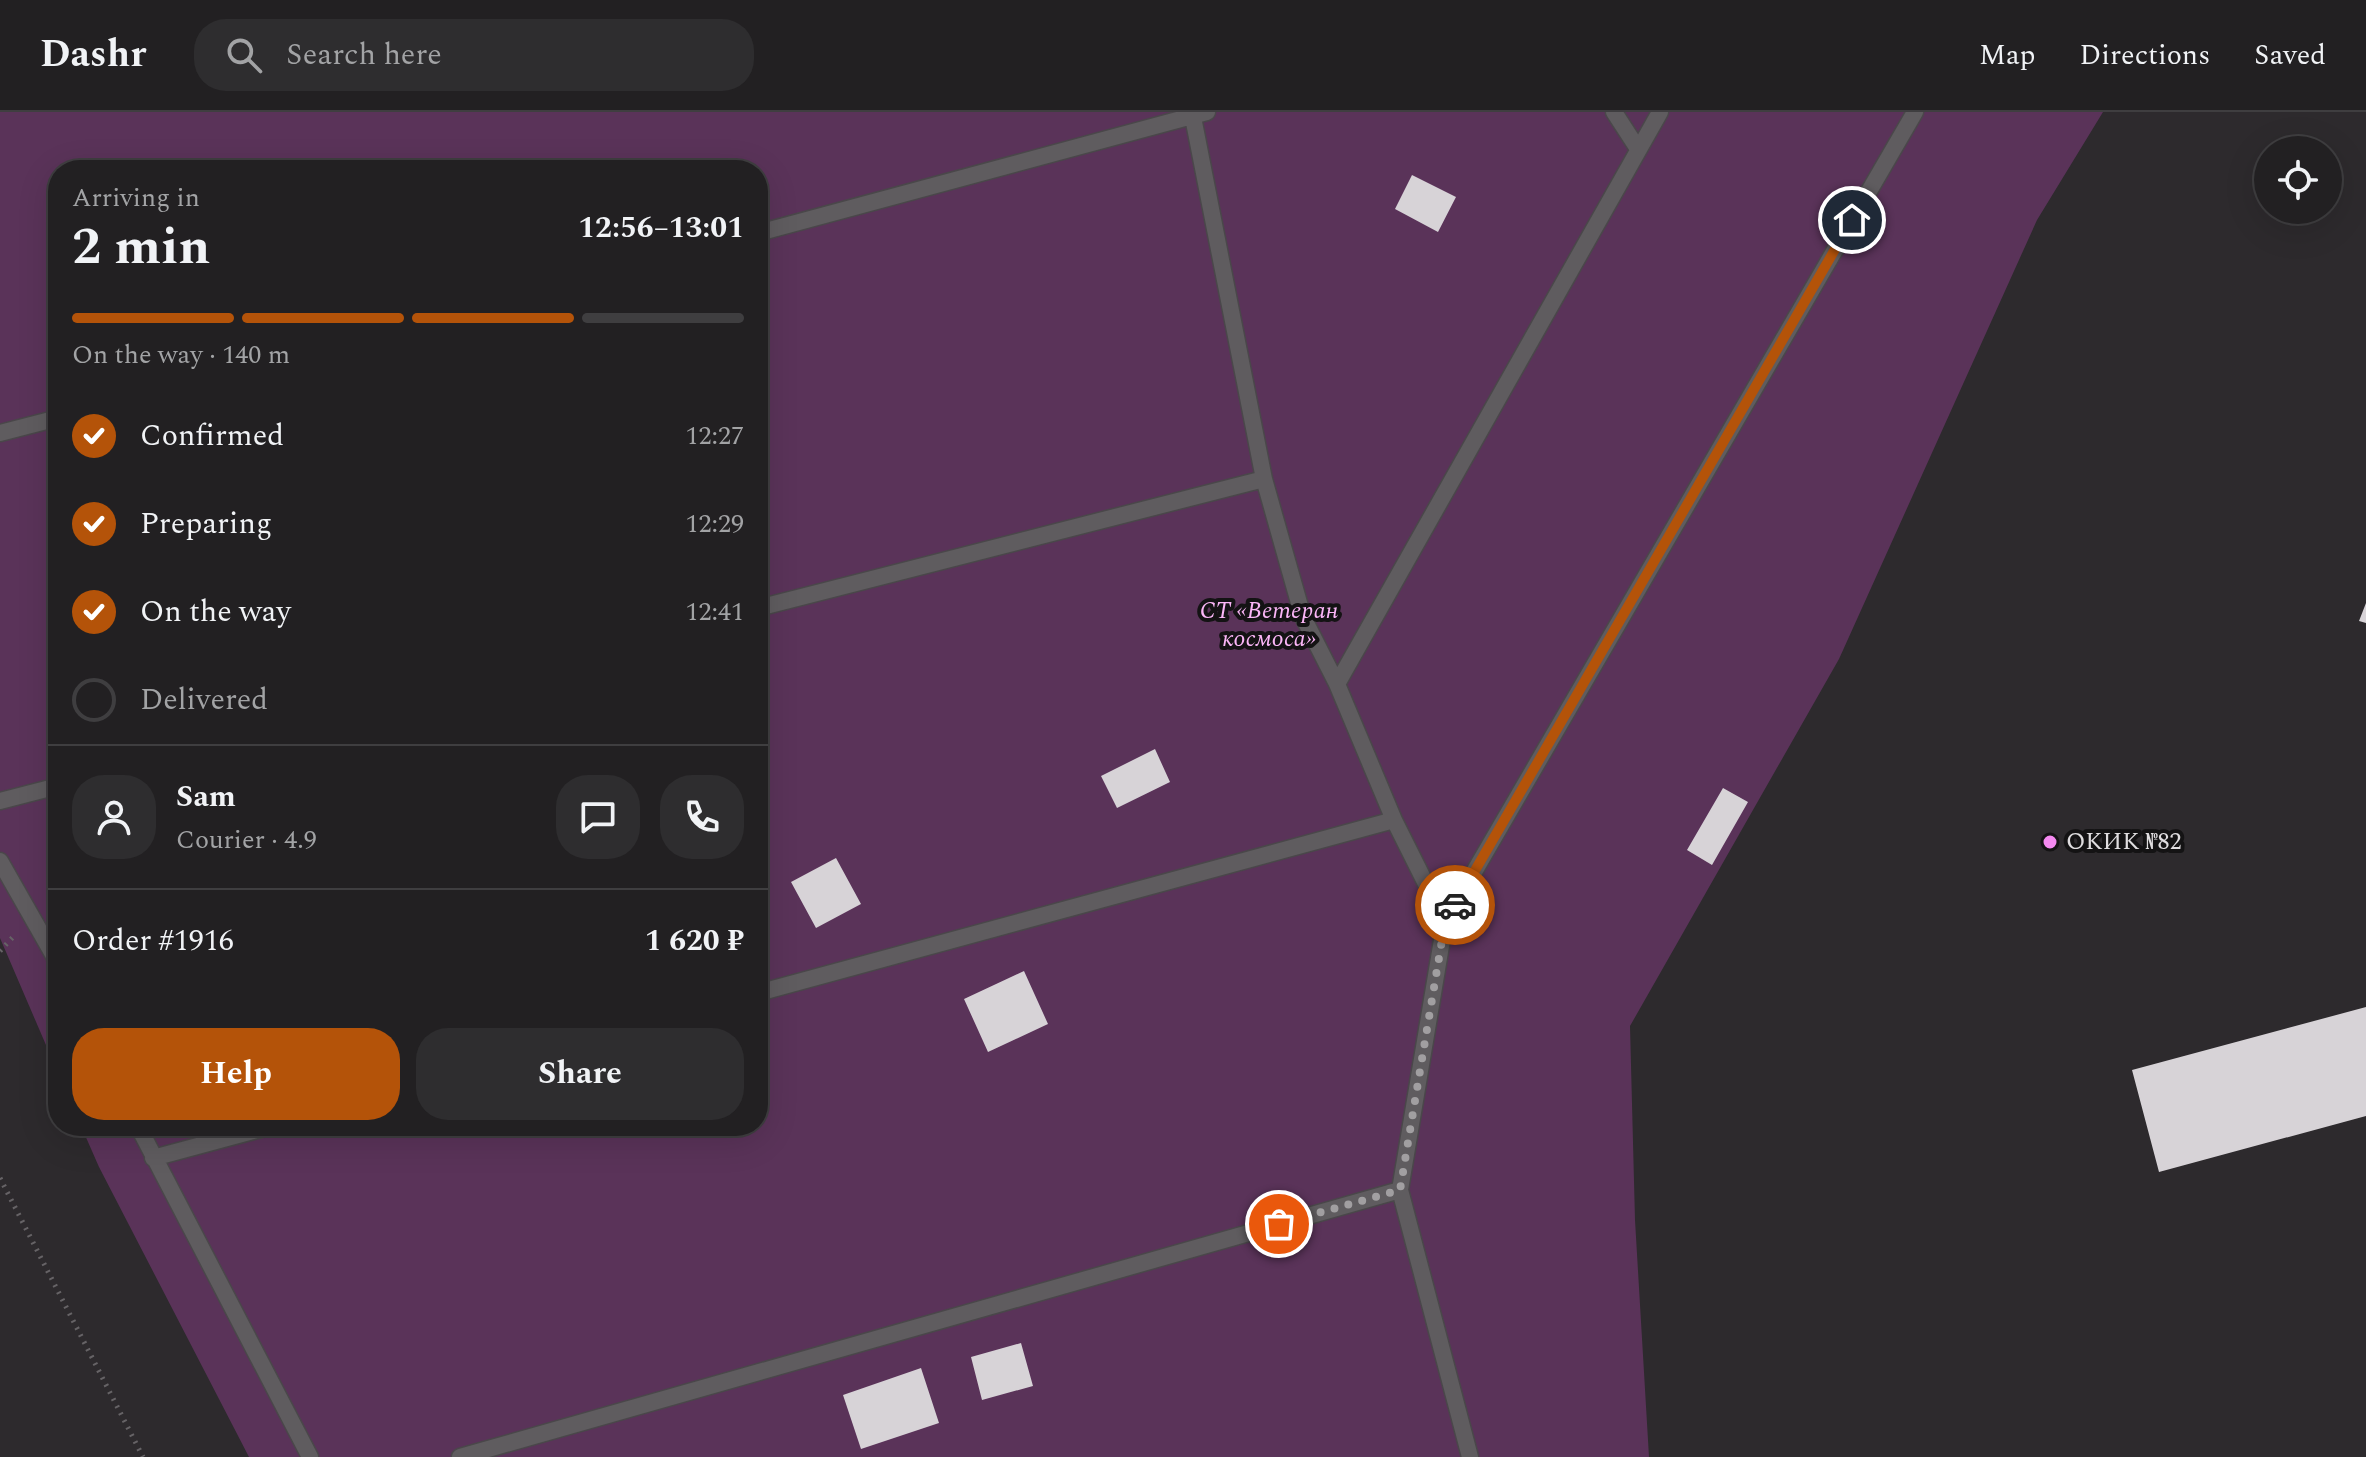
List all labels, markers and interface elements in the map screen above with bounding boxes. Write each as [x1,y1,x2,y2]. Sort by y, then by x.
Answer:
search box [194,19,754,91]
text: Dashr [40,26,146,84]
text: Search here [286,32,442,78]
icon: search [222,33,266,77]
text: Map [1979,34,2036,77]
text: Directions [2080,34,2210,77]
text: Saved [2254,34,2326,77]
map controls [2254,136,2342,224]
button: locate [2254,136,2342,224]
text: Arriving in [72,178,200,218]
pin [1818,186,1886,254]
icon: home [1830,198,1874,242]
text: 12:56–13:01 [578,205,744,251]
text: 2 min [72,208,210,287]
text: On the way · 140 m [72,335,290,375]
text: Confirmed [140,413,284,459]
icon: check [72,414,116,458]
text: 12:27 [685,416,744,456]
text: Preparing [140,501,272,547]
icon: check [72,502,116,546]
text: 12:29 [685,504,744,544]
text: On the way [140,589,291,635]
icon: check [72,590,116,634]
text: 12:41 [685,592,744,632]
park label: СТ «Ветеран космоса» [1200,593,1339,657]
text: Delivered [140,677,268,723]
text: Sam [176,774,236,820]
button: person [72,775,156,859]
button: chat [556,775,640,859]
button: phone [660,775,744,859]
text: Courier · 4.9 [176,820,317,860]
place label: ОКИК №82 [2066,824,2182,860]
marker: ОКИК №82 [2041,833,2059,851]
courier [1415,865,1495,945]
icon: car [1433,883,1477,927]
text: Order #1916 [72,918,234,964]
text: 1 620 ₽ [645,918,744,964]
button: Help [72,1028,400,1120]
button: Share [416,1028,744,1120]
pin [1245,1190,1313,1258]
icon: bag [1257,1202,1301,1246]

